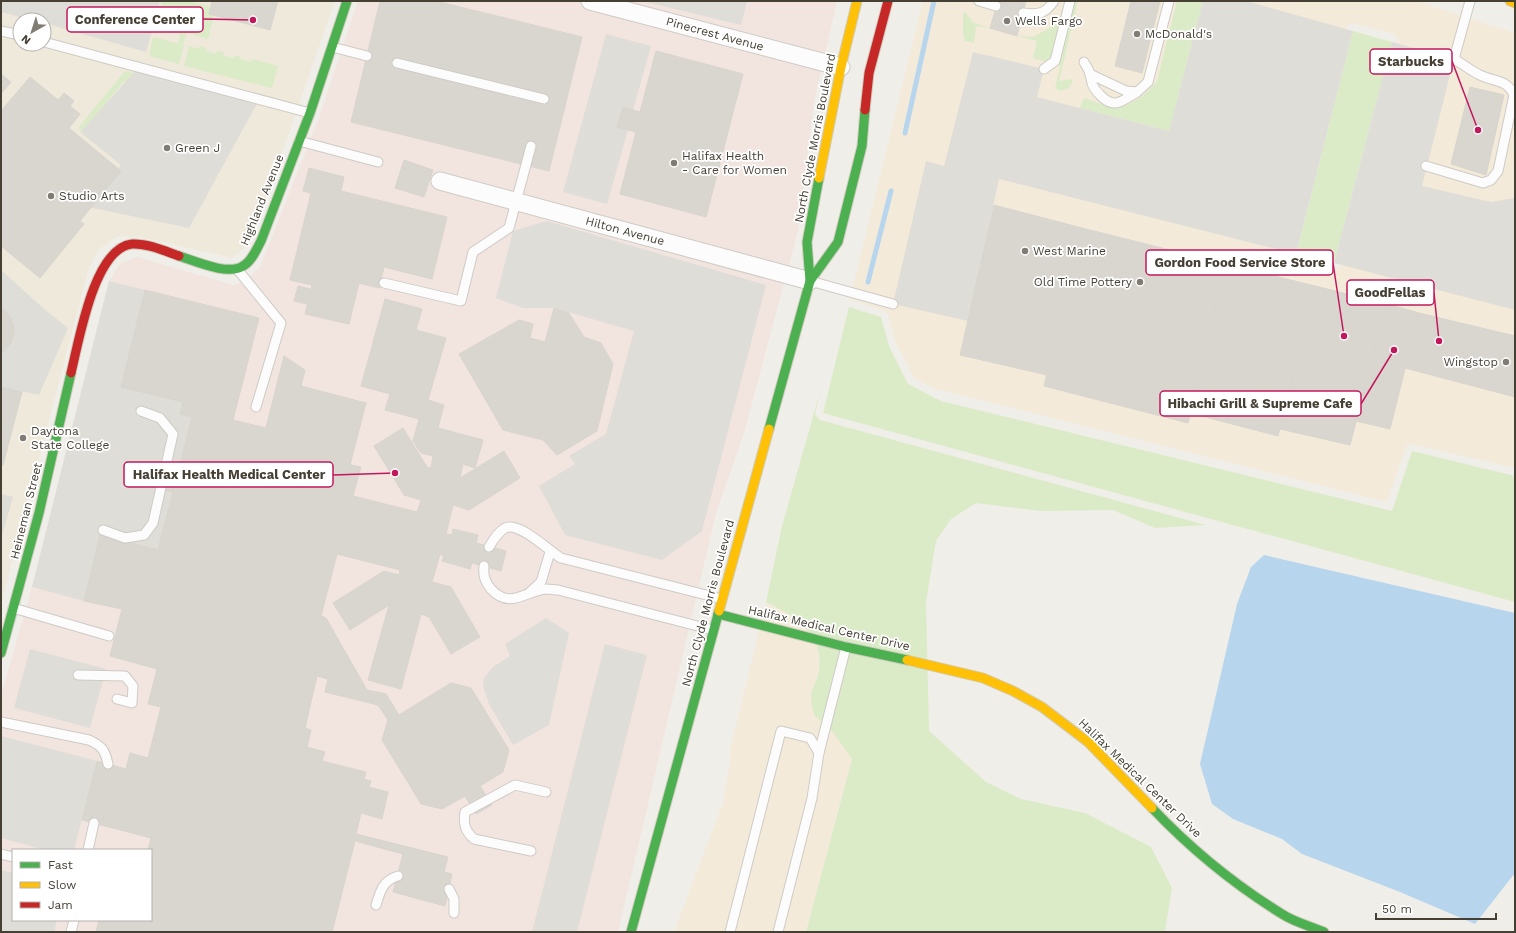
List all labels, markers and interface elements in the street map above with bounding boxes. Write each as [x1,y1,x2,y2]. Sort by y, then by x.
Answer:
callout: Conference Center [67,7,203,32]
north arrow [12,12,52,52]
text: Conference Center [75,12,196,27]
street label: Pinecrest Avenue [665,14,765,54]
place label: Wells Fargo [1015,14,1083,28]
marker: Wells Fargo [1002,16,1012,26]
place label: McDonald's [1145,27,1212,41]
marker: McDonald's [1132,29,1142,39]
text: N [19,32,33,47]
callout: Starbucks [1370,49,1452,74]
street label: North Clyde Morris Boulevard [792,52,838,224]
text: Starbucks [1378,54,1444,69]
place label: Green J [175,141,220,155]
marker: Green J [162,143,172,153]
place label: Halifax Health - Care for Women [682,149,787,177]
street label: Highland Avenue [237,152,287,248]
marker: Halifax Health - Care for Women [669,158,679,168]
place label: Studio Arts [59,189,124,203]
marker: Studio Arts [46,191,56,201]
street label: Hilton Avenue [584,214,666,248]
place label: West Marine [1033,244,1106,258]
marker: West Marine [1020,246,1030,256]
callout: Gordon Food Service Store [1146,250,1333,275]
text: Gordon Food Service Store [1154,255,1326,270]
place label: Old Time Pottery [1034,275,1133,289]
marker: Old Time Pottery [1135,277,1145,287]
callout: GoodFellas [1347,280,1434,305]
text: GoodFellas [1355,285,1426,300]
place label: Wingstop [1443,355,1498,369]
marker: Wingstop [1501,357,1511,367]
callout: Hibachi Grill & Supreme Cafe [1160,391,1361,416]
text: Hibachi Grill & Supreme Cafe [1167,396,1353,411]
place label: Daytona State College [31,424,109,452]
marker: Daytona State College [18,433,28,443]
street label: Heineman Street [7,461,45,561]
callout: Halifax Health Medical Center [124,462,333,487]
text: Halifax Health Medical Center [133,467,326,482]
street label: North Clyde Morris Boulevard [679,518,737,688]
street label: Halifax Medical Center Drive [747,603,911,653]
street label: Halifax Medical Center Drive [1076,715,1204,841]
legend [12,849,152,921]
text: Fast [48,858,73,872]
text: Slow [48,878,76,892]
scale bar [1376,895,1496,921]
text: Jam [48,898,73,912]
text: 50 m [1382,902,1412,916]

